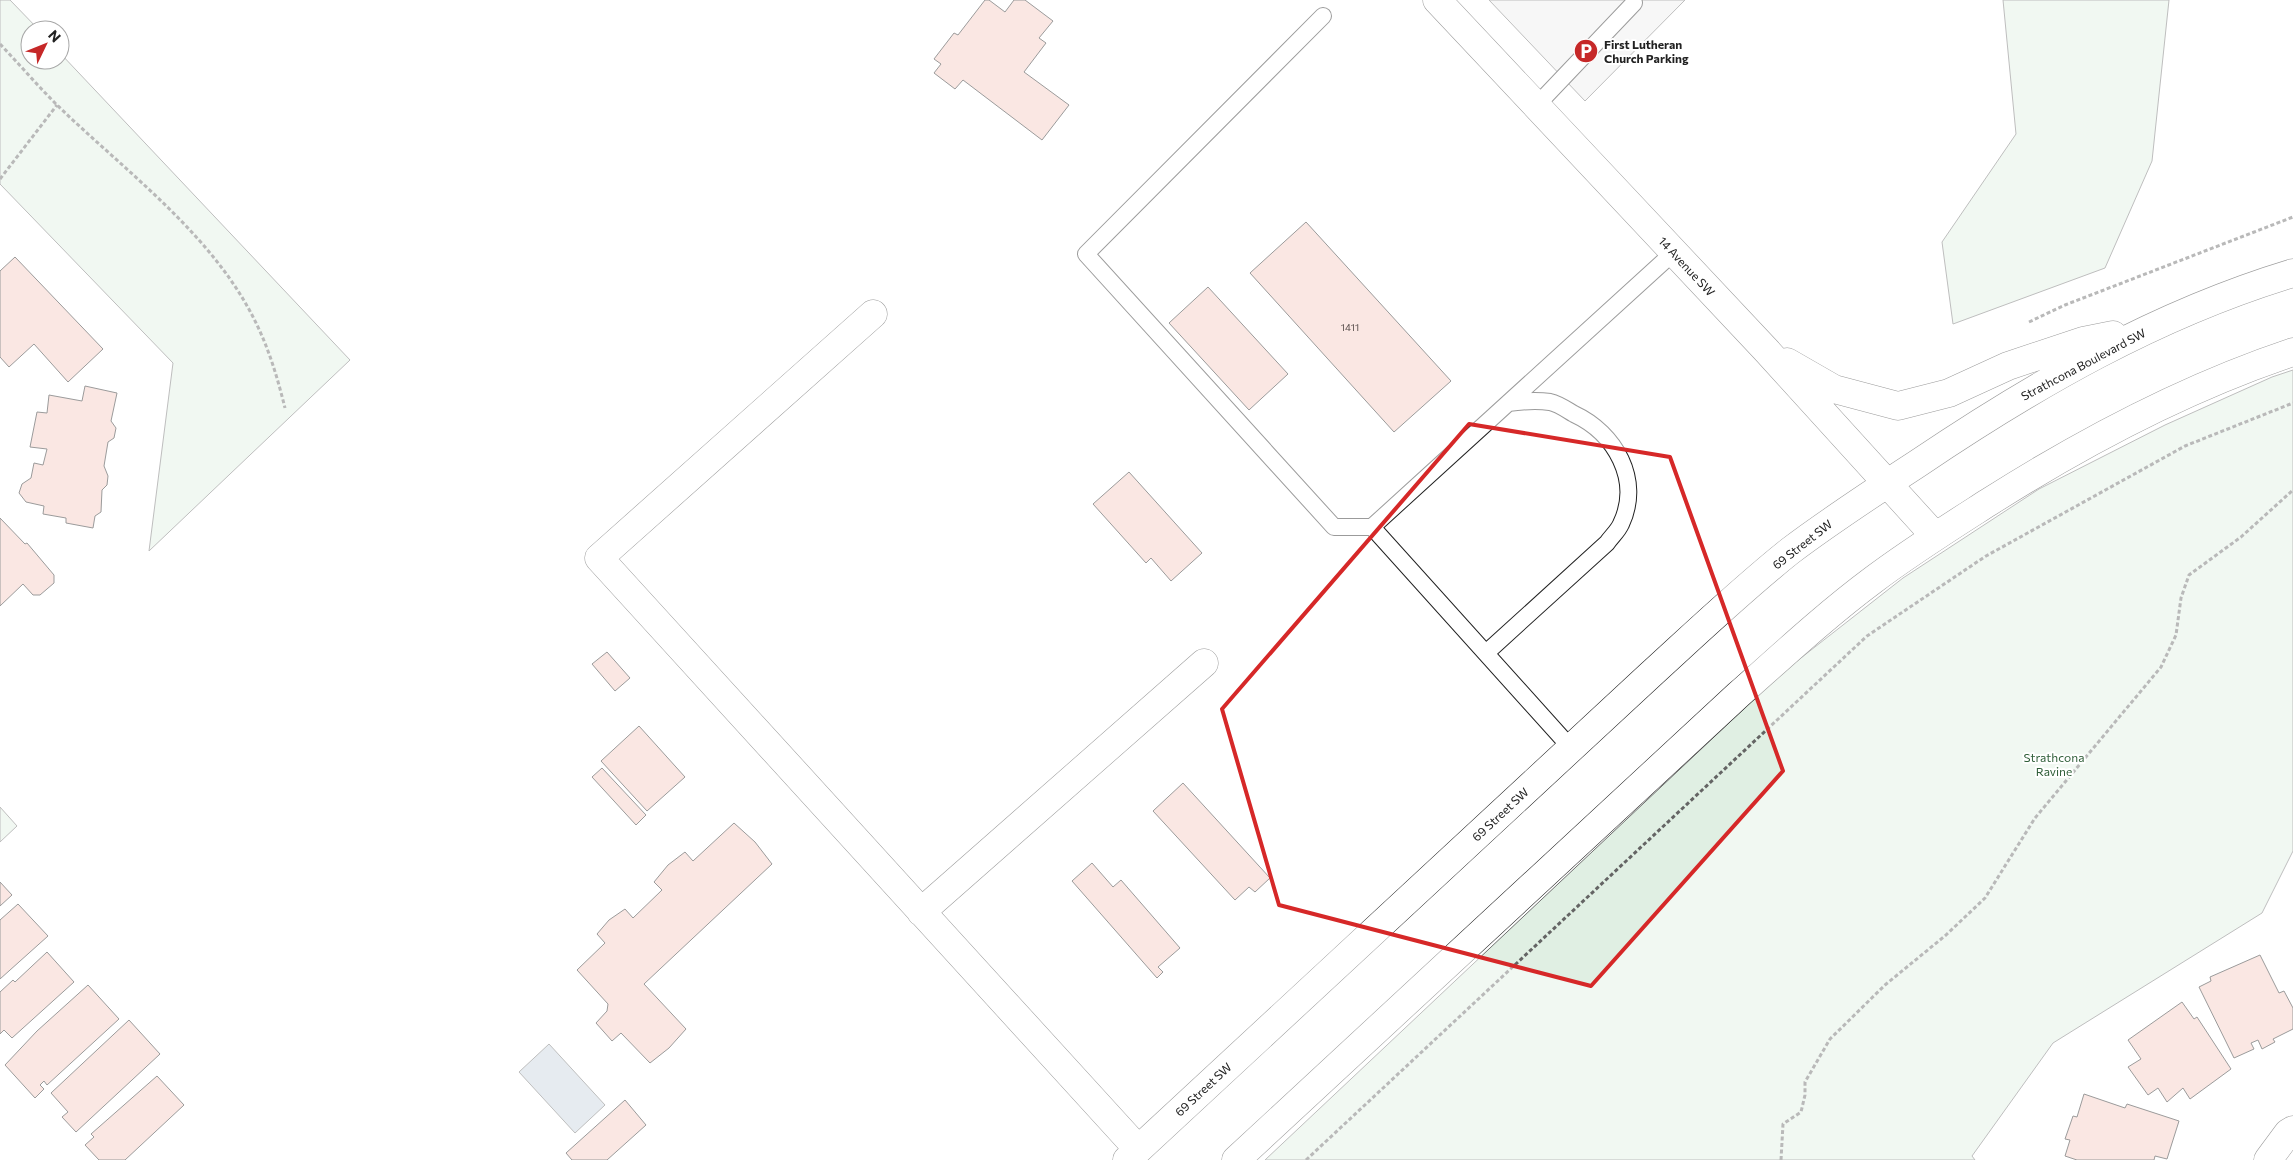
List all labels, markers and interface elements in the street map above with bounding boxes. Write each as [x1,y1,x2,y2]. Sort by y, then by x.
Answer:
north arrow [20,20,70,70]
text: N [45,26,65,45]
place label: First Lutheran Church Parking [1604,37,1689,65]
parking icon: First Lutheran Church Parking [1573,38,1599,64]
street label: 14 Avenue SW [1656,233,1718,299]
house number: 1411 [1341,321,1359,333]
street label: Strathcona Boulevard SW [2018,325,2148,403]
street label: 69 Street SW [1769,516,1835,572]
park label: Strathcona Ravine [2024,750,2084,778]
street label: 69 Street SW [1469,784,1531,844]
street label: 69 Street SW [1172,1059,1234,1119]

